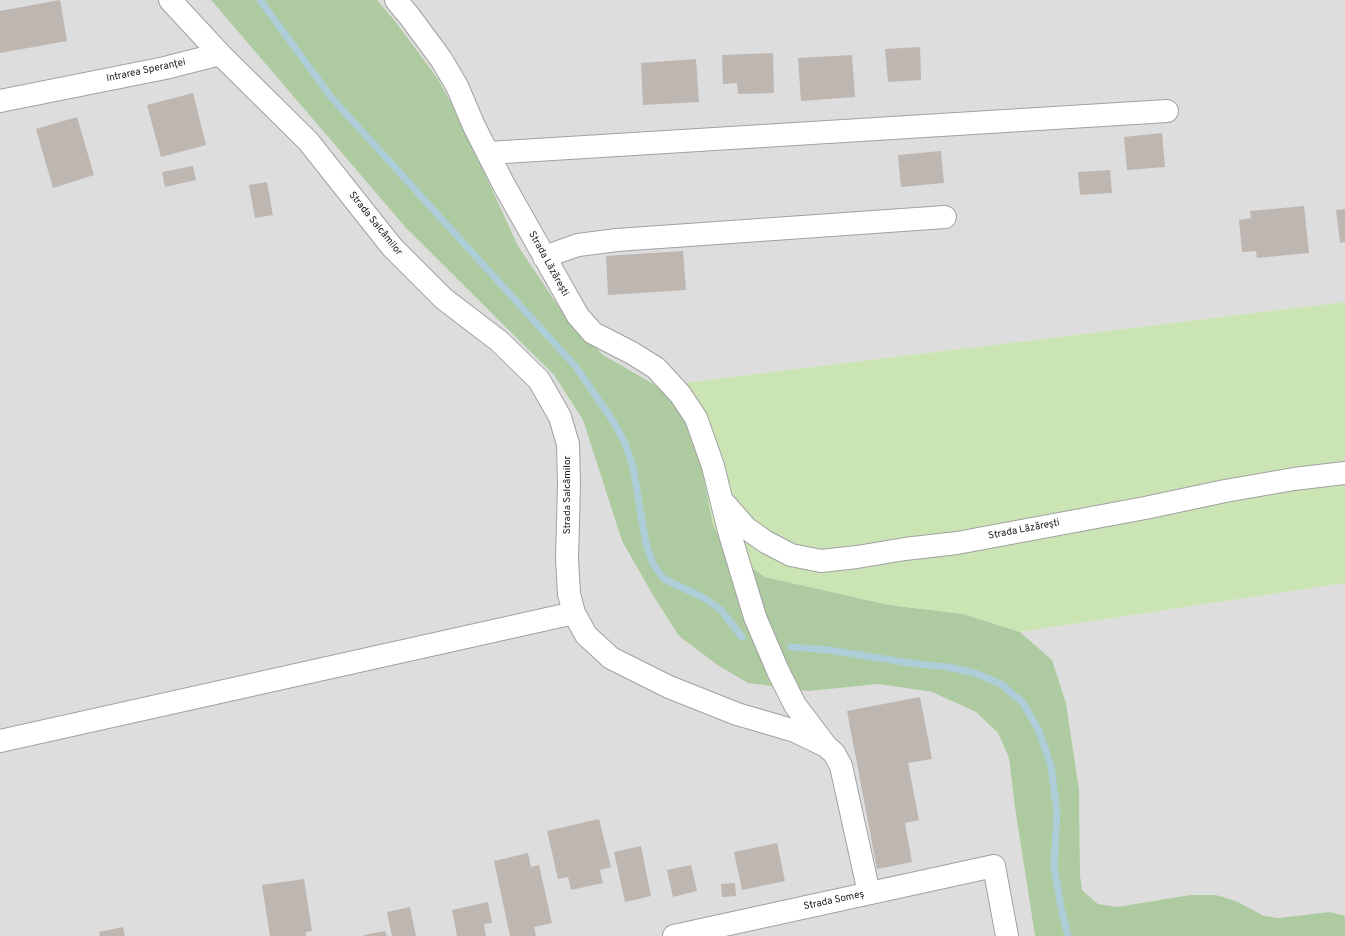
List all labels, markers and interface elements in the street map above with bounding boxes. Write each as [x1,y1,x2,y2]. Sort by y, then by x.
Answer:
street label: Intrarea Speranței [105,57,187,85]
street label: Strada Salcâmilor [346,190,404,258]
street label: Strada Lăzărești [525,229,571,299]
street label: Strada Salcâmilor [562,456,574,534]
street label: Strada Lăzărești [987,517,1061,543]
street label: Strada Someș [803,889,865,913]

